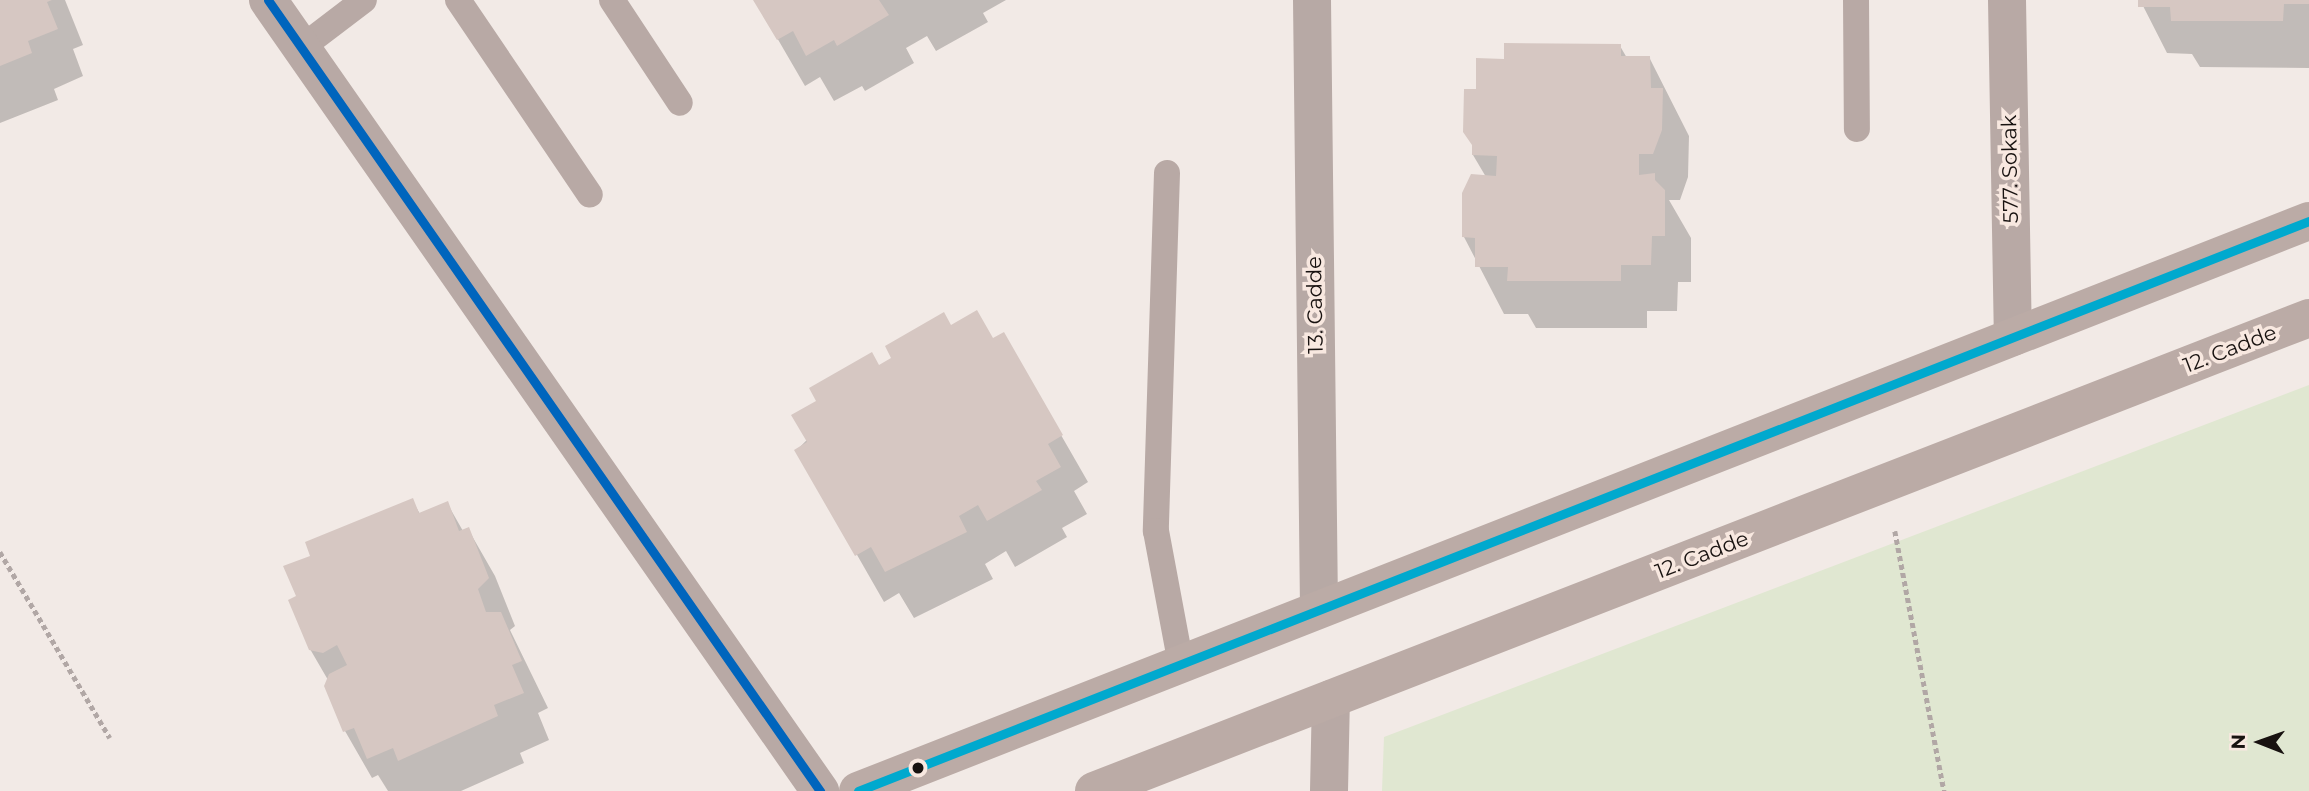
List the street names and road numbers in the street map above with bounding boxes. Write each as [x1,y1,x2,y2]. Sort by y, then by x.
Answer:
street label: 577. Sokak [1996,115,2024,223]
street label: 13. Cadde [1302,256,1328,354]
street label: 12. Cadde [2180,320,2280,378]
street label: 12. Cadde [1652,526,1752,584]

